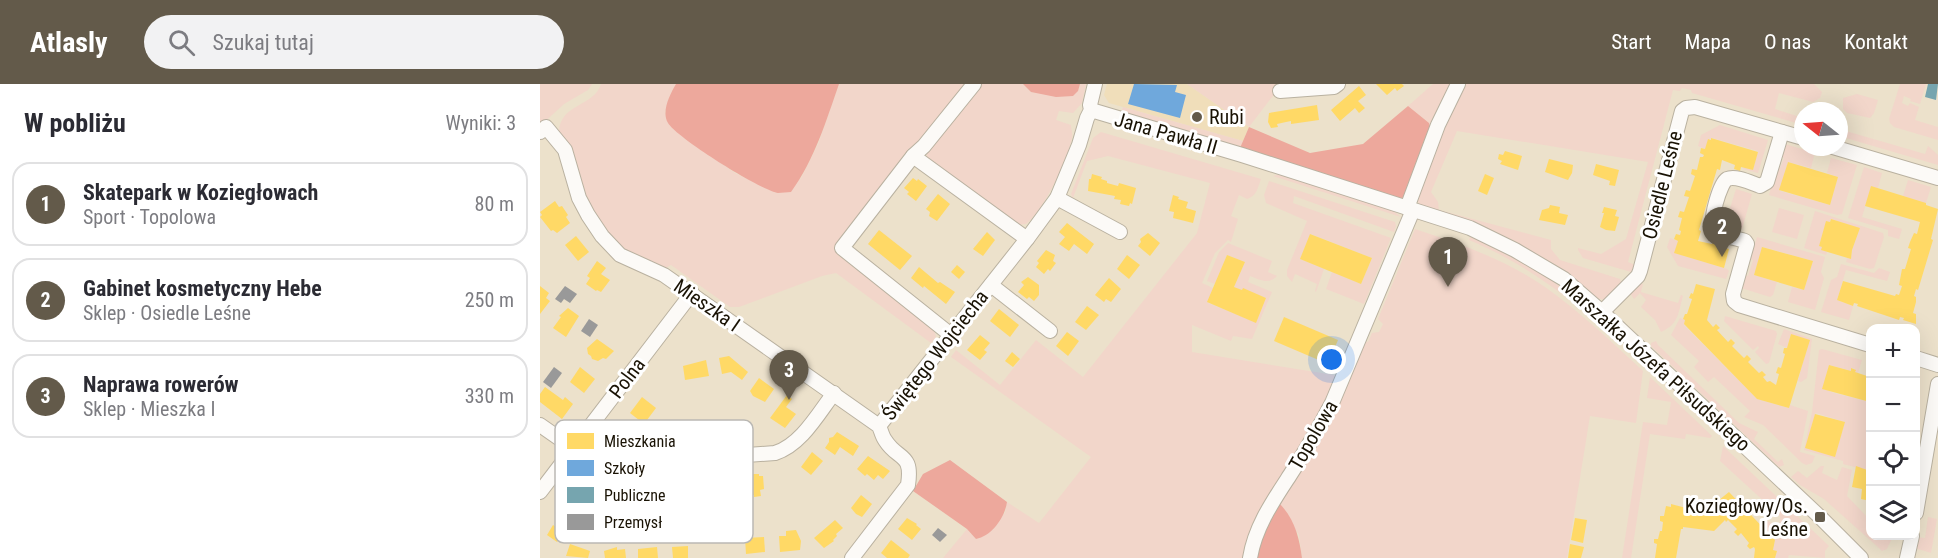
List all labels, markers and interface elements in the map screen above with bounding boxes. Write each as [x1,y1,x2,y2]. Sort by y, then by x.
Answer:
search box [144,15,564,69]
text: Atlasly [30,26,108,59]
icon: search [165,26,198,59]
text: Szukaj tutaj [213,30,314,55]
text: Start [1611,30,1652,54]
text: Mapa [1685,30,1731,54]
text: O nas [1764,30,1811,54]
text: Kontakt [1844,30,1908,54]
north arrow [1794,102,1848,156]
place label: Rubi [1209,105,1244,129]
street label: Jana Pawła II [1112,107,1220,159]
text: W pobliżu [24,108,126,138]
marker: Rubi [1190,110,1204,124]
text: Wyniki: 3 [445,111,516,135]
street label: Osiedle Leśne [1637,128,1687,242]
text: Skatepark w Koziegłowach [83,180,318,205]
text: 1 [40,192,51,216]
text: 80 m [475,192,514,216]
text: Sport · Topolowa [83,205,216,229]
pin: 2 [1702,208,1742,257]
pin: 1 [1428,238,1468,287]
street label: Mieszka I [669,274,745,336]
street label: Marszałka Józefa Piłsudskiego [1557,274,1755,456]
text: Gabinet kosmetyczny Hebe [83,276,322,301]
street label: Świętego Wojciecha [877,285,993,425]
text: 2 [40,288,51,312]
text: 250 m [465,288,514,312]
text: Sklep · Osiedle Leśne [83,301,251,325]
map controls [1866,324,1920,540]
button: + [1866,324,1920,378]
your location [1317,345,1346,374]
pin: 3 [770,350,808,400]
street label: Polna [604,353,650,403]
text: Naprawa rowerów [83,372,239,397]
button: − [1866,378,1920,432]
text: 3 [40,384,51,408]
text: 330 m [465,384,514,408]
street label: Topolowa [1283,396,1343,474]
text: Sklep · Mieszka I [83,397,215,421]
legend [555,420,753,543]
text: Mieszkania [604,432,676,451]
button: locate [1866,432,1920,486]
text: Szkoły [604,459,646,478]
text: Publiczne [604,486,666,505]
button: layers [1866,486,1920,540]
place label: Koziegłowy/Os. Leśne [1685,494,1808,541]
marker: Koziegłowy/Os. Leśne [1813,510,1827,524]
text: Przemysł [604,513,662,532]

